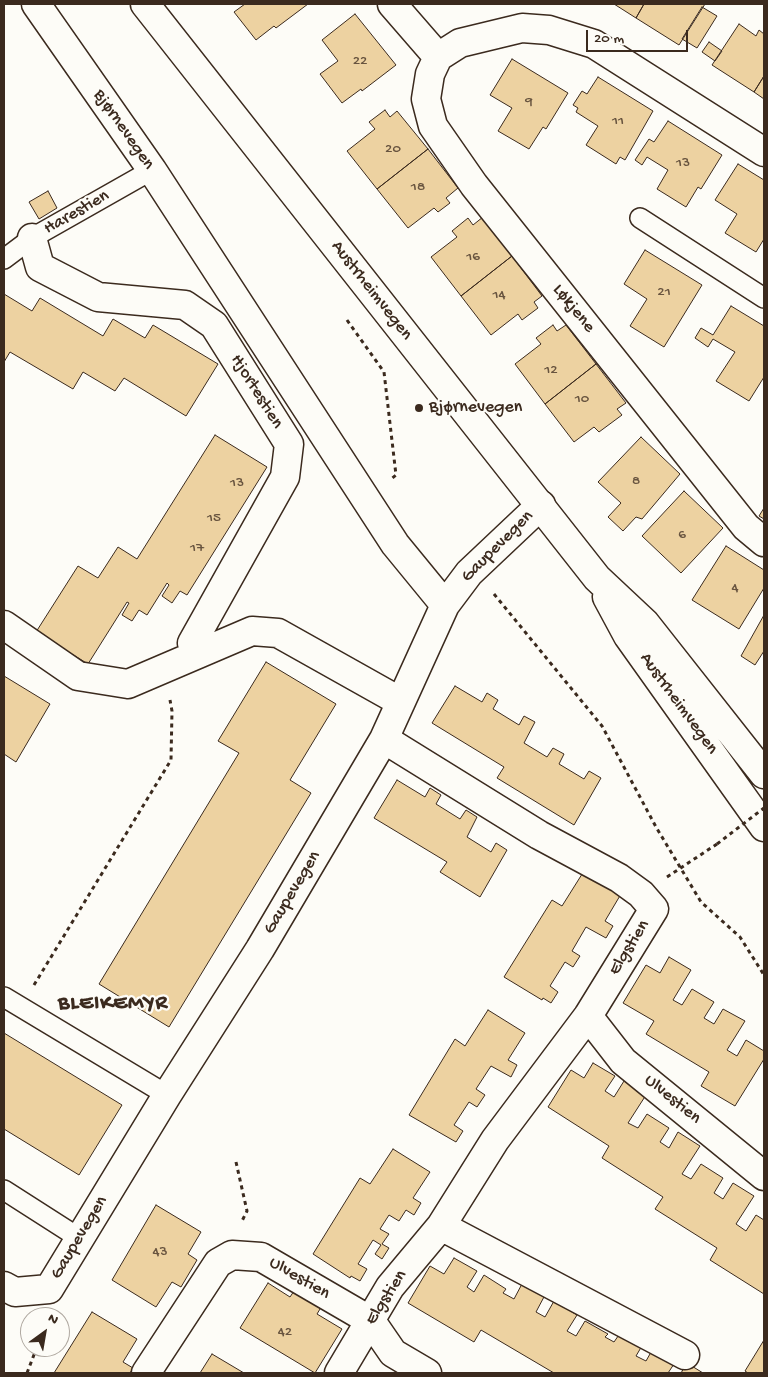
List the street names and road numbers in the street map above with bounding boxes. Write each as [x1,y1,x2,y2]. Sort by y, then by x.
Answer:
street label: Bjørnevegen [87,86,159,174]
street label: Harestien [41,186,113,240]
street label: Austrheimvegen [325,237,417,345]
street label: Løkjene [547,280,599,338]
street label: Hjortestien [225,351,287,433]
street label: Gaupevegen [457,506,539,588]
street label: Austrheimvegen [634,649,722,759]
street label: Gaupevegen [260,847,326,939]
street label: Elgstien [605,916,655,980]
street label: Ulvestien [639,1070,705,1130]
street label: Gaupevegen [47,1192,113,1284]
street label: Ulvestien [264,1253,334,1305]
street label: Elgstien [361,1266,413,1330]

